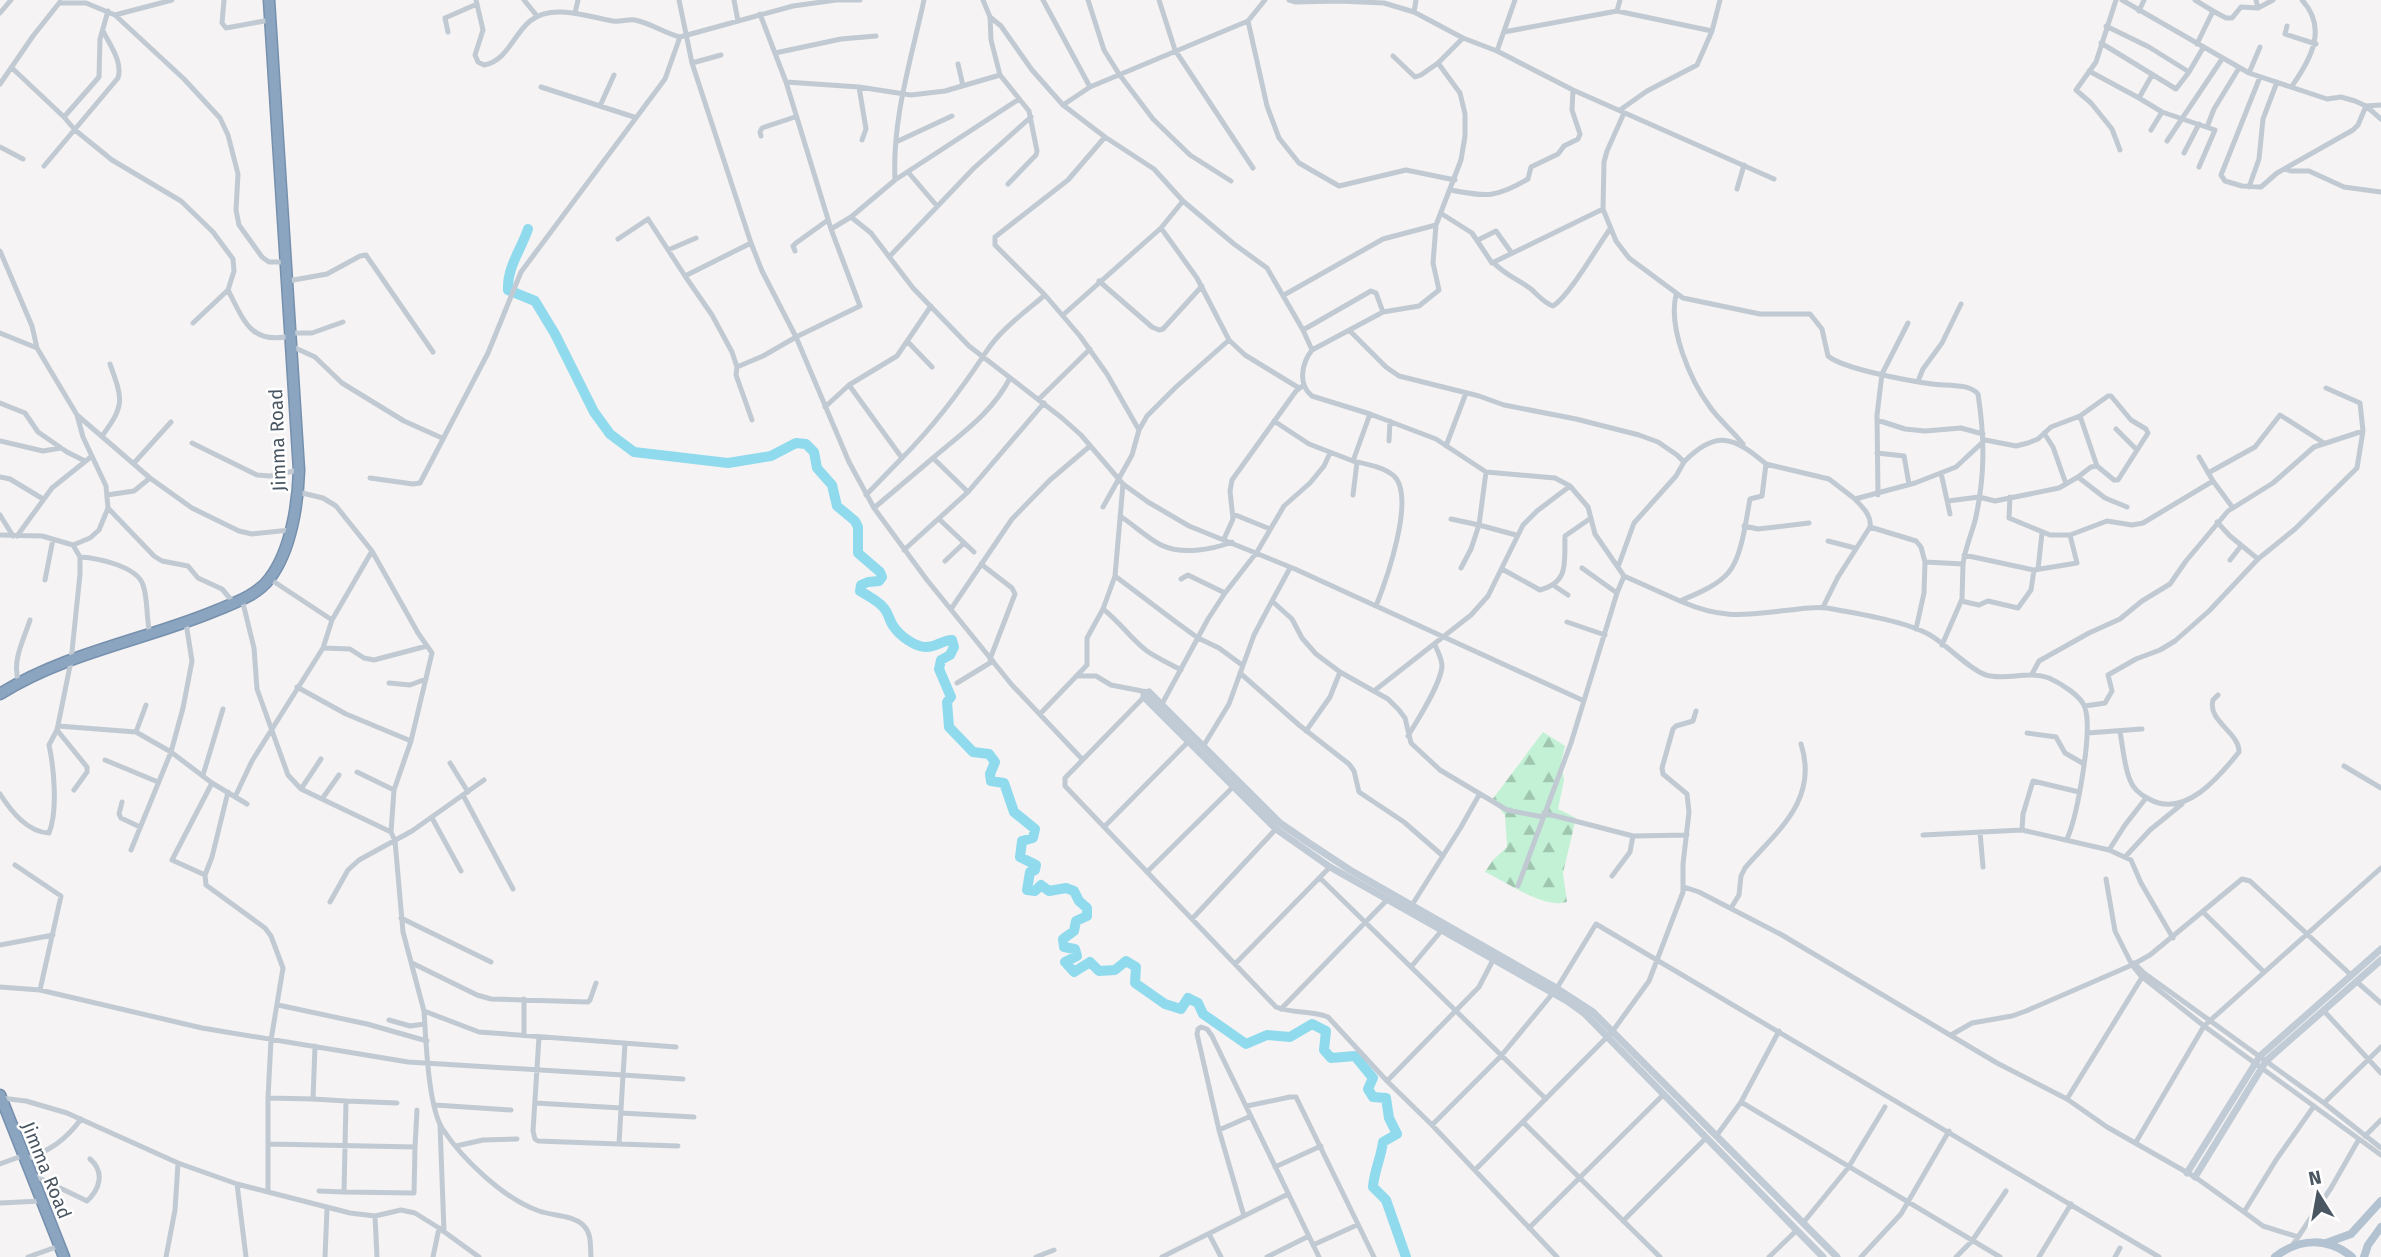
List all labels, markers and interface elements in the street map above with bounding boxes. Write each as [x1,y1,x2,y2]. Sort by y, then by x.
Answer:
street label: Jimma Road [264,388,291,492]
street label: Jimma Road [17,1118,76,1222]
north arrow [2283,1159,2353,1229]
text: N [2306,1165,2323,1190]

